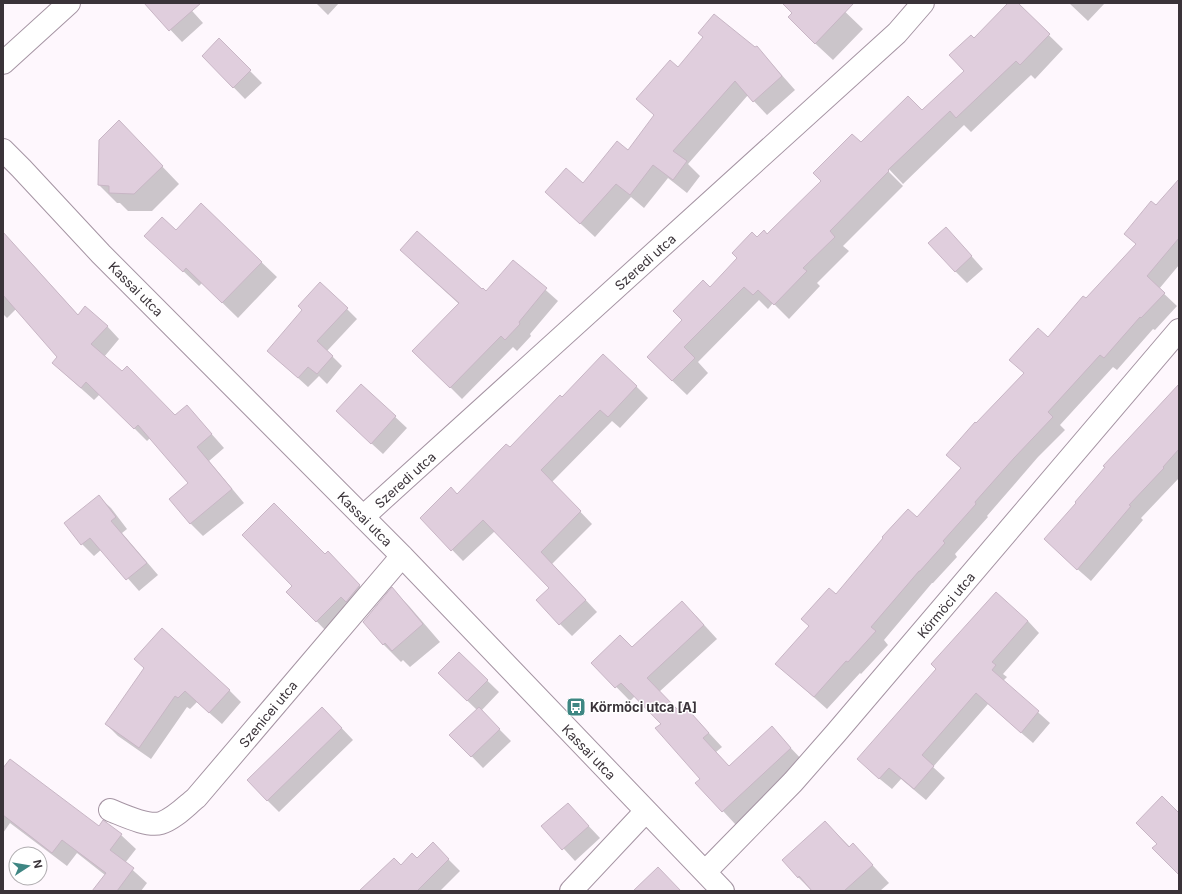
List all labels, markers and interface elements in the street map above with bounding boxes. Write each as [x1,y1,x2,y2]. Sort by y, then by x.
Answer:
street label: Szeredi utca [611,230,679,294]
street label: Kassai utca [105,258,167,320]
street label: Szeredi utca [371,448,439,512]
street label: Kassai utca [334,488,396,550]
street label: Körmöci utca [914,569,978,641]
street label: Szenicei utca [235,677,301,751]
bus stop icon: Körmöci utca [A] [565,696,587,718]
place label: Körmöci utca [A] [590,699,697,715]
street label: Kassai utca [559,721,619,783]
north arrow [8,846,48,886]
text: N [30,858,46,869]

